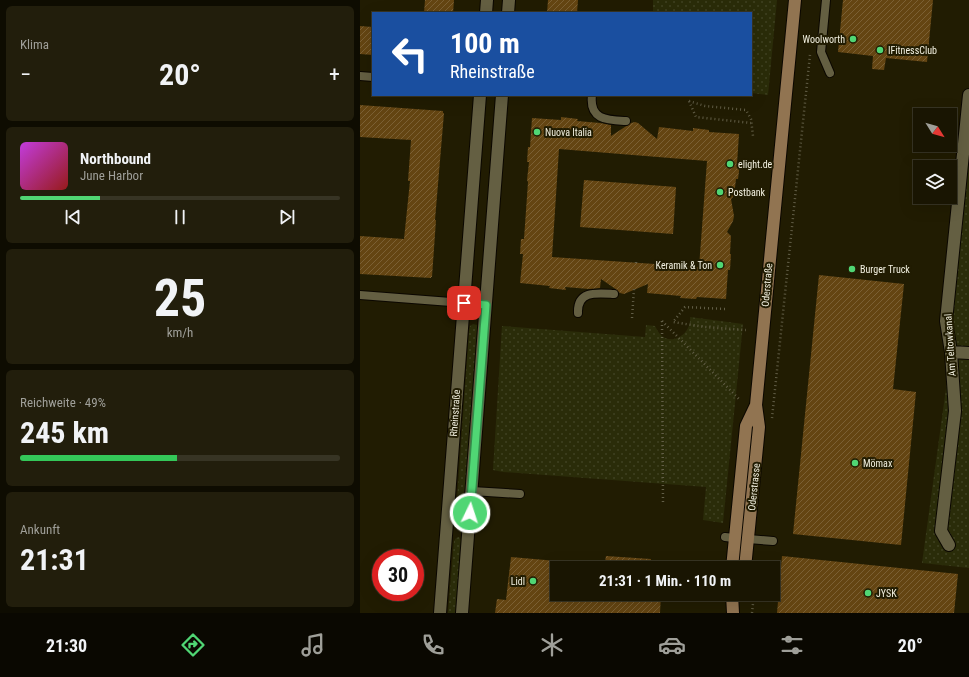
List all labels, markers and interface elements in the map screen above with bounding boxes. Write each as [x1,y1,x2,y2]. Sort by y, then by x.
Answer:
text: 100 m [450,27,520,60]
icon: left [384,28,436,80]
place label: Woolworth [803,34,845,45]
marker: Woolworth [848,34,858,44]
text: Klima [20,37,49,52]
marker: IFitnessClub [875,45,885,55]
place label: IFitnessClub [888,45,937,56]
text: 20° [159,57,201,92]
text: Rheinstraße [450,61,535,82]
text: − [20,62,31,87]
text: + [329,62,340,87]
north arrow [913,108,957,152]
map controls [913,108,957,204]
marker: Nuova Italia [532,127,542,137]
place label: Nuova Italia [545,127,592,138]
text: Northbound [80,150,151,168]
marker: elight.de [725,159,735,169]
place label: elight.de [738,159,773,170]
button: layers [913,160,957,204]
text: June Harbor [80,168,143,183]
marker: Postbank [715,187,725,197]
place label: Postbank [728,187,766,198]
icon: previous [62,206,84,228]
icon: pause [169,206,191,228]
icon: next [276,206,298,228]
place label: Keramik & Ton [656,260,712,271]
marker: Keramik & Ton [715,260,725,270]
street label: Oderstraße [760,262,774,307]
marker: Burger Truck [847,264,857,274]
place label: Burger Truck [860,264,910,275]
text: 25 [154,268,206,329]
pin [447,286,481,320]
icon: arrive [453,292,475,314]
street label: Am Teltowkanal [942,313,958,377]
text: km/h [167,325,193,340]
street label: Rheinstraße [448,389,462,437]
text: Reichweite · 49% [20,395,106,410]
text: 245 km [20,415,109,450]
marker: Mömax [850,458,860,468]
place label: Mömax [863,458,893,469]
street label: Oderstrasse [746,462,762,511]
position arrow [449,492,491,534]
text: Ankunft [20,522,60,537]
text: 21:31 [20,542,89,577]
speed limit sign: 30 [372,549,424,601]
text: 21:31 · 1 Min. · 110 m [599,572,731,590]
place label: Lidl [511,576,525,587]
marker: Lidl [528,576,538,586]
marker: JYSK [863,588,873,598]
place label: JYSK [876,588,897,599]
icon: directions [179,631,207,659]
icon: music [299,631,327,659]
icon: phone [419,631,447,659]
icon: climate [538,631,566,659]
icon: car [658,631,686,659]
icon: filters [778,631,806,659]
text: 21:30 [46,635,87,656]
text: 20° [898,635,923,656]

